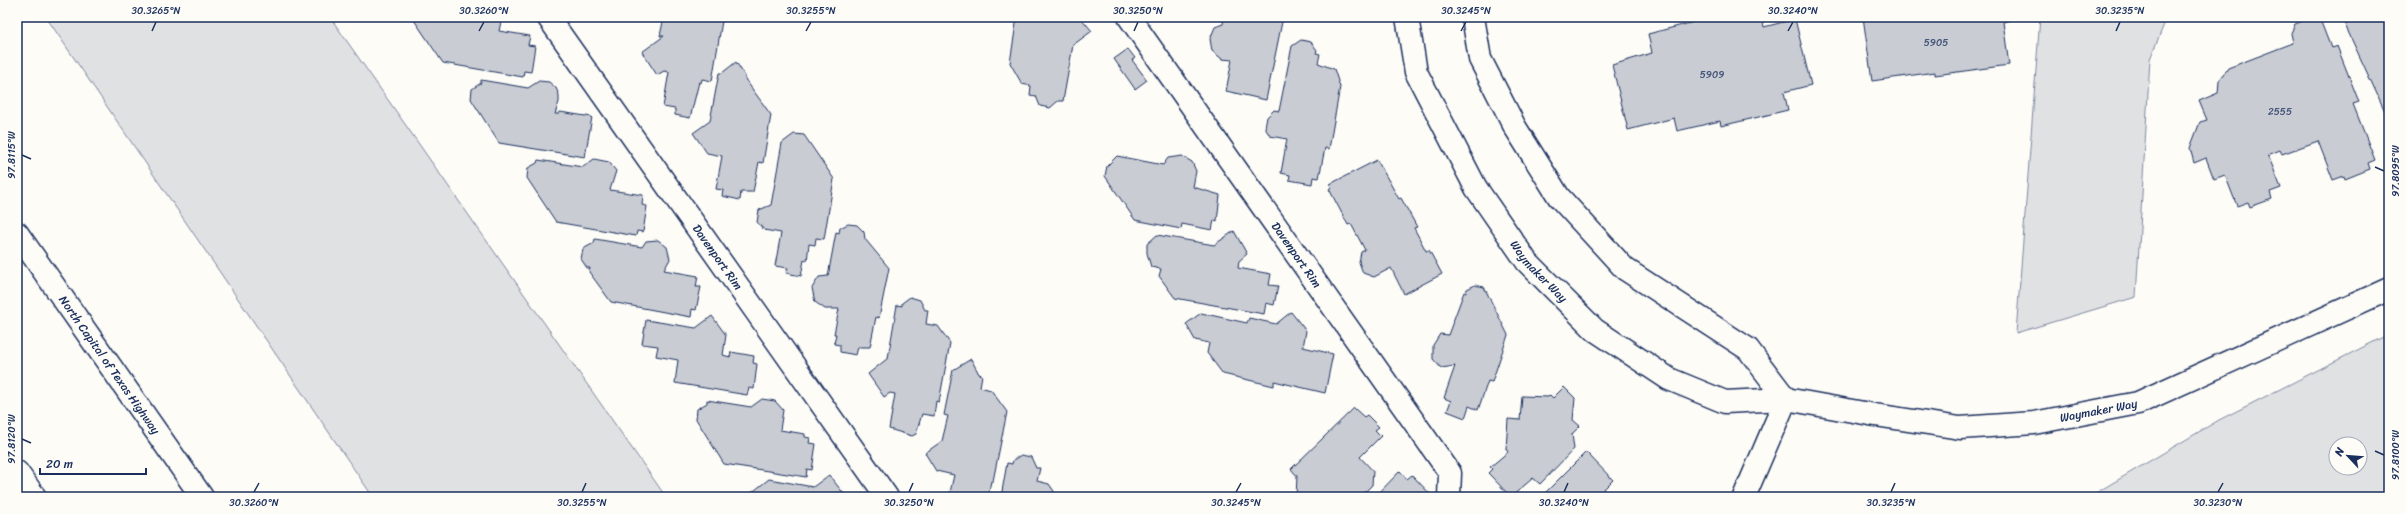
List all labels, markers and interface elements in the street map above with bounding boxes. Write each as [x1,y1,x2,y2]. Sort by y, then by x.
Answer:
text: 30.3265°N [131,2,181,20]
text: 30.3260°N [459,2,509,20]
text: 30.3255°N [786,2,836,20]
text: 30.3250°N [1113,2,1163,20]
text: 30.3245°N [1441,2,1491,20]
text: 30.3240°N [1768,2,1818,20]
text: 30.3235°N [2096,2,2145,20]
house number: 5905 [1924,34,1948,52]
house number: 5909 [1700,66,1724,84]
house number: 2555 [2268,103,2292,121]
text: 97.8115°W [3,131,21,179]
text: 97.8095°W [2387,145,2405,197]
street label: Davenport Rim [1265,217,1328,293]
street label: Davenport Rim [686,219,749,295]
street label: Waymaker Way [1504,236,1574,309]
street label: North Capital of Texas Highway [53,291,166,440]
street label: Waymaker Way [2058,392,2140,429]
text: 97.8120°W [3,414,21,464]
text: 97.8100°W [2387,430,2405,480]
north arrow [2328,436,2368,476]
text: N [2329,444,2350,460]
scale bar [40,450,146,476]
text: 20 m [46,453,73,475]
text: 30.3260°N [229,494,279,512]
text: 30.3255°N [557,494,607,512]
text: 30.3250°N [884,494,934,512]
text: 30.3245°N [1211,494,1261,512]
text: 30.3240°N [1539,494,1589,512]
text: 30.3235°N [1867,494,1916,512]
text: 30.3230°N [2193,494,2243,512]

